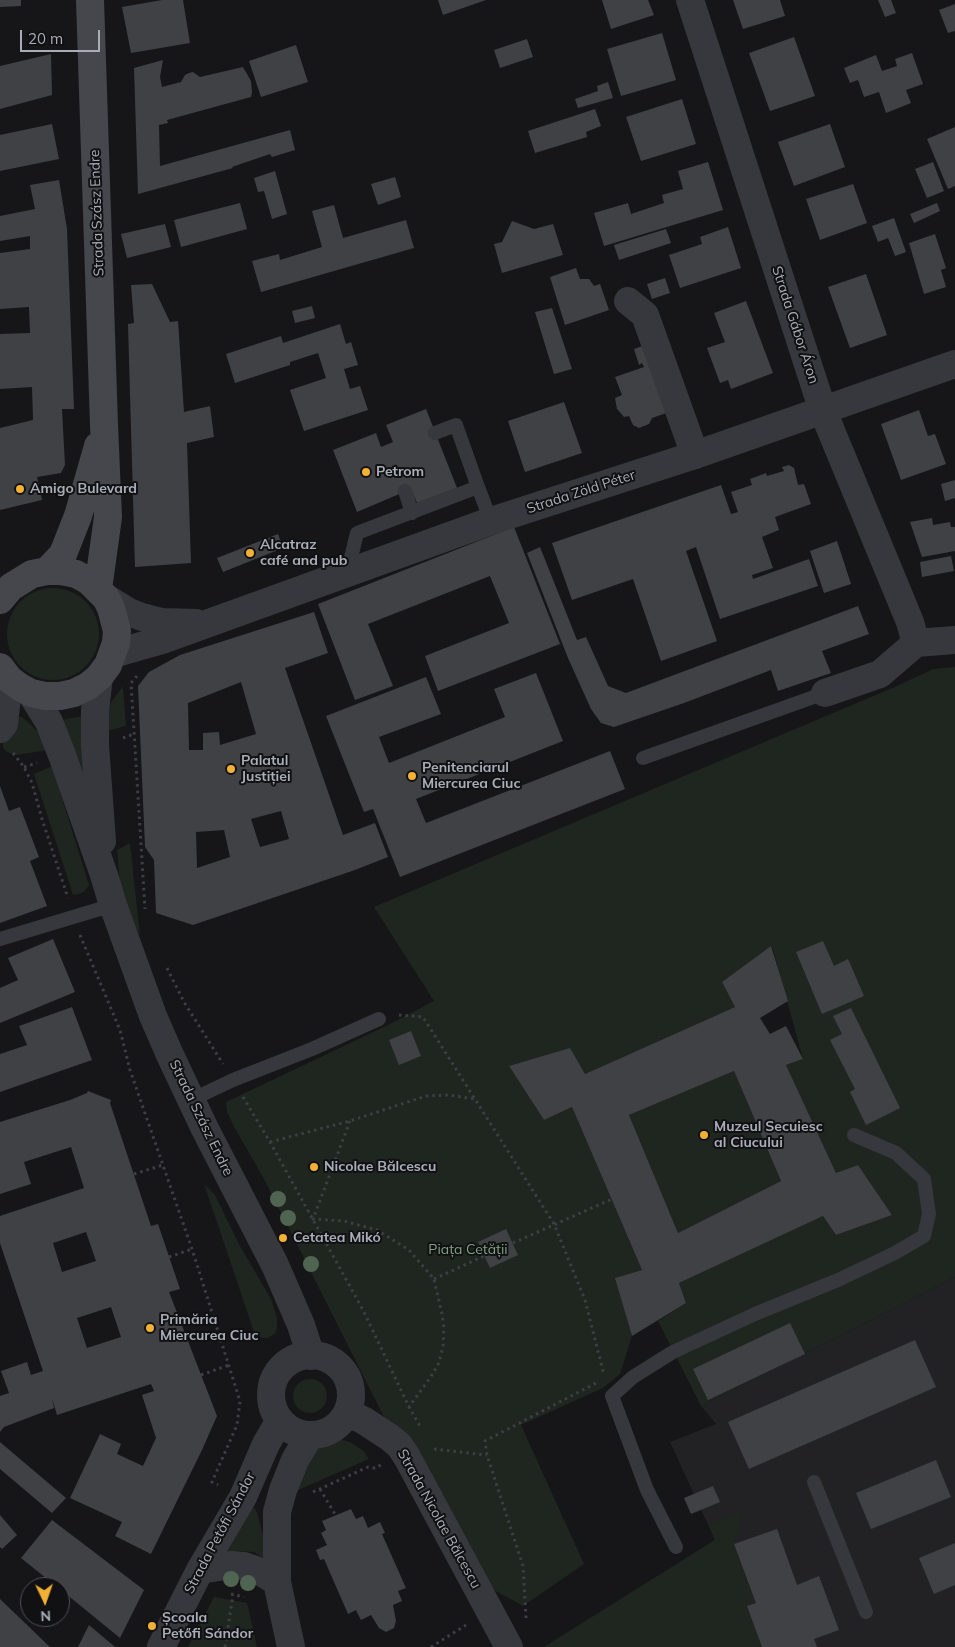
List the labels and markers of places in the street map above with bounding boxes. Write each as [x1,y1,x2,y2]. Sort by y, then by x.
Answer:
place label: Petrom [376,464,424,480]
marker: Petrom [360,466,372,478]
place label: Amigo Bulevard [30,481,137,497]
marker: Amigo Bulevard [14,483,26,495]
place label: Alcatraz café and pub [260,537,348,570]
marker: Alcatraz café and pub [244,547,256,559]
place label: Palatul Justiției [241,753,291,786]
place label: Penitenciarul Miercurea Ciuc [422,760,521,792]
marker: Palatul Justiției [225,763,237,775]
marker: Penitenciarul Miercurea Ciuc [406,770,418,782]
place label: Muzeul Secuiesc al Ciucului [714,1119,823,1152]
marker: Muzeul Secuiesc al Ciucului [698,1129,710,1141]
place label: Nicolae Bălcescu [324,1159,436,1175]
marker: Nicolae Bălcescu [308,1161,320,1173]
place label: Cetatea Mikó [293,1230,381,1246]
marker: Cetatea Mikó [277,1232,289,1244]
place label: Primăria Miercurea Ciuc [160,1312,259,1344]
marker: Primăria Miercurea Ciuc [144,1322,156,1334]
place label: Școala Petőfi Sándor [162,1610,253,1642]
marker: Școala Petőfi Sándor [146,1620,158,1632]

